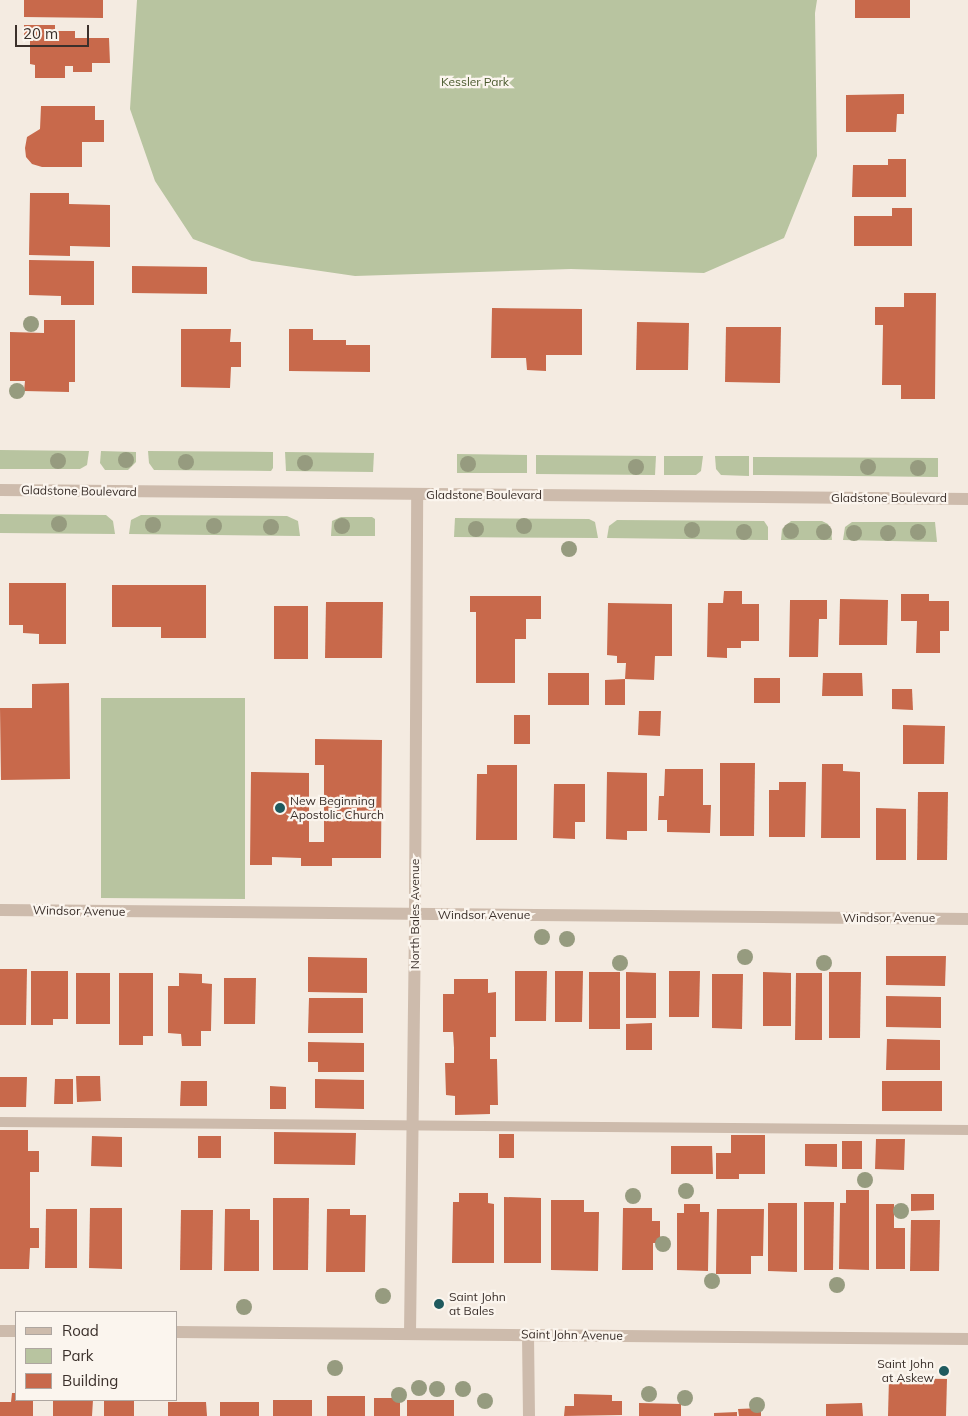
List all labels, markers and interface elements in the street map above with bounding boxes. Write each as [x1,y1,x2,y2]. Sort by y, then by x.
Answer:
scale bar [18,15,91,47]
text: 20 m [23,24,58,43]
park label: Kessler Park [441,75,509,89]
street label: Gladstone Boulevard [21,483,137,499]
street label: Gladstone Boulevard [426,488,542,502]
street label: Gladstone Boulevard [831,491,947,505]
place label: New Beginning Apostolic Church [290,794,384,822]
marker: New Beginning Apostolic Church [274,802,286,814]
street label: North Bales Avenue [408,859,422,969]
street label: Windsor Avenue [33,903,125,919]
street label: Windsor Avenue [438,908,530,922]
street label: Windsor Avenue [843,911,935,925]
place label: Saint John at Bales [449,1290,506,1318]
marker: Saint John at Bales [433,1298,445,1310]
legend [15,1311,178,1401]
text: Road [62,1321,99,1340]
street label: Saint John Avenue [521,1327,623,1343]
text: Park [62,1346,94,1365]
place label: Saint John at Askew [877,1357,934,1385]
marker: Saint John at Askew [938,1365,950,1377]
text: Building [62,1371,118,1390]

